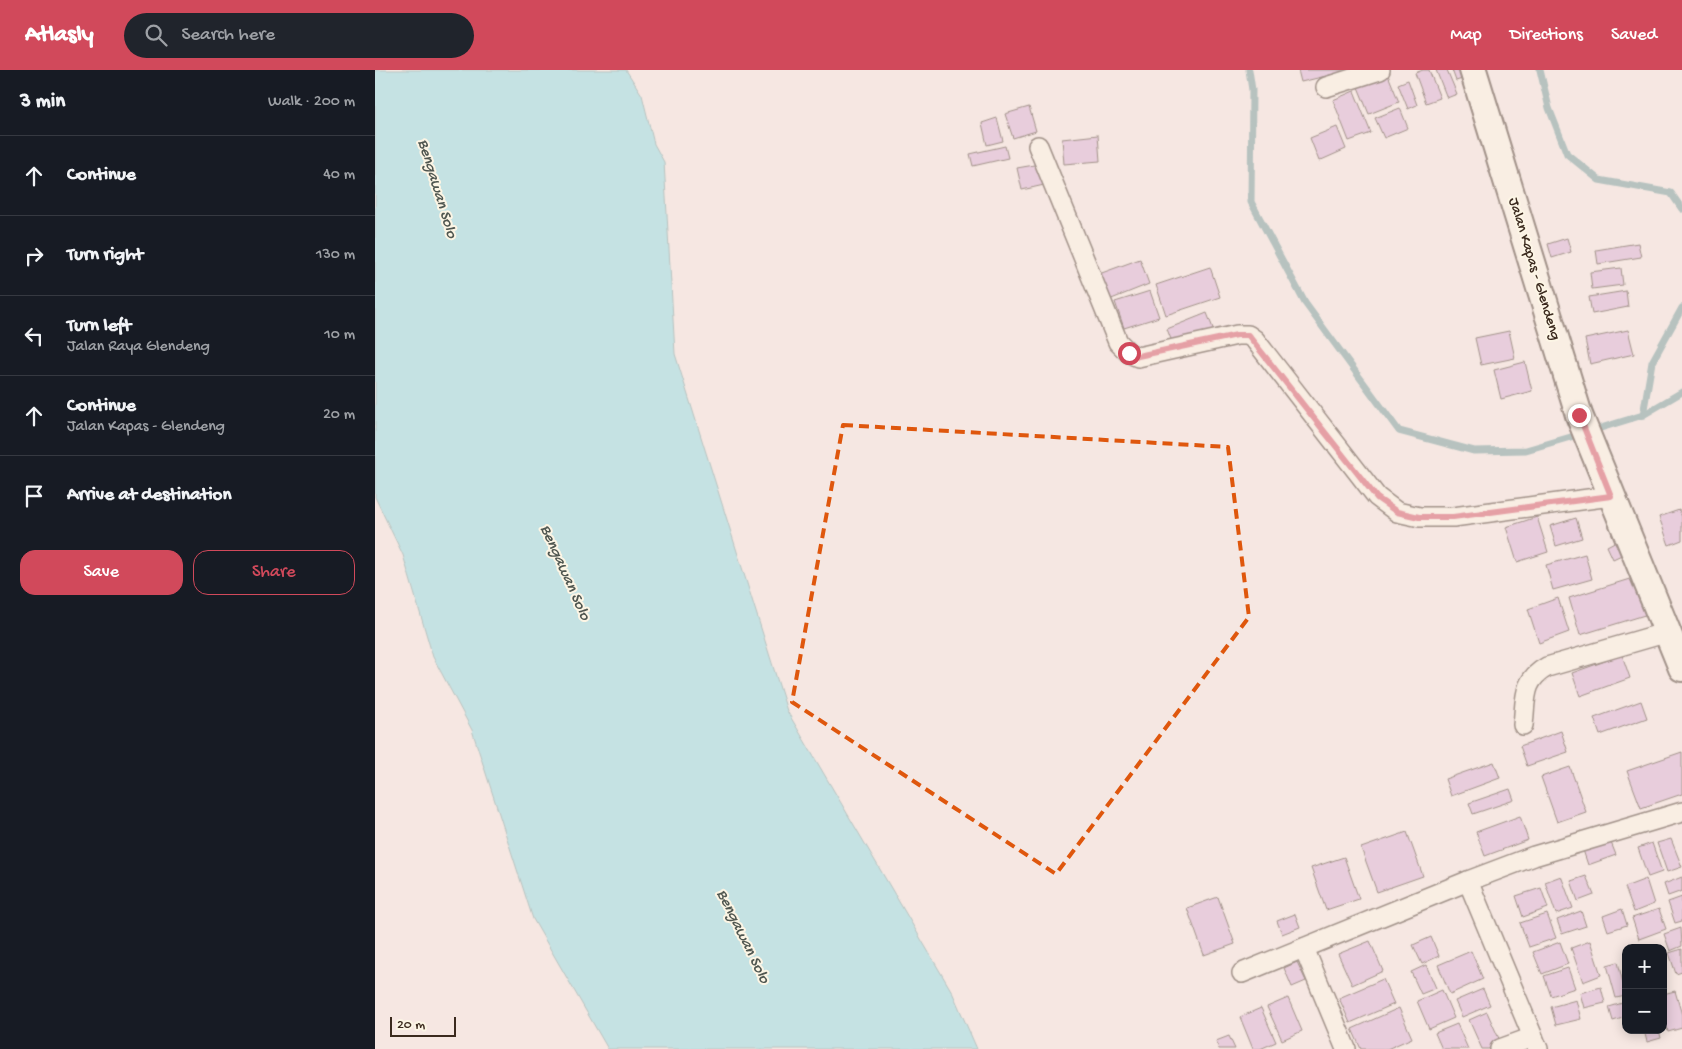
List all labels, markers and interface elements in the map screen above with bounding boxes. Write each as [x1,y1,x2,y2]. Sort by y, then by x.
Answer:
search box [124,13,474,58]
text: Atlasly [25,21,94,50]
icon: search [142,21,170,49]
text: Search here [182,24,275,47]
text: Map [1450,25,1482,46]
text: Directions [1510,25,1583,46]
text: Saved [1611,25,1657,46]
text: 3 min [20,90,65,115]
text: Walk · 200 m [268,93,355,112]
water label: Bengawan Solo [412,137,460,241]
icon: ahead [20,162,48,190]
text: Continue [67,164,136,187]
text: 40 m [323,166,355,185]
street label: Jalan Kapas - Glendeng [1504,196,1564,342]
icon: right [20,242,48,270]
text: Turn right [67,244,143,267]
text: 130 m [316,246,355,265]
text: Turn left [67,315,131,338]
icon: left [20,322,48,350]
text: 10 m [324,326,355,345]
text: Jalan Raya Glendeng [67,338,210,357]
route start [1118,342,1141,365]
text: Continue [67,395,136,418]
icon: ahead [20,402,48,430]
route end [1568,404,1591,427]
text: 20 m [323,406,355,425]
text: Jalan Kapas - Glendeng [67,418,225,437]
icon: arrive [20,482,48,510]
text: Arrive at destination [67,484,231,507]
water label: Bengawan Solo [535,522,594,624]
button: Save [20,550,183,595]
button: Share [193,550,355,595]
water label: Bengawan Solo [711,887,773,988]
map controls [1622,944,1667,1034]
button: + [1622,944,1667,989]
button: − [1622,989,1667,1034]
scale bar [390,1014,456,1037]
text: 20 m [397,1017,425,1034]

